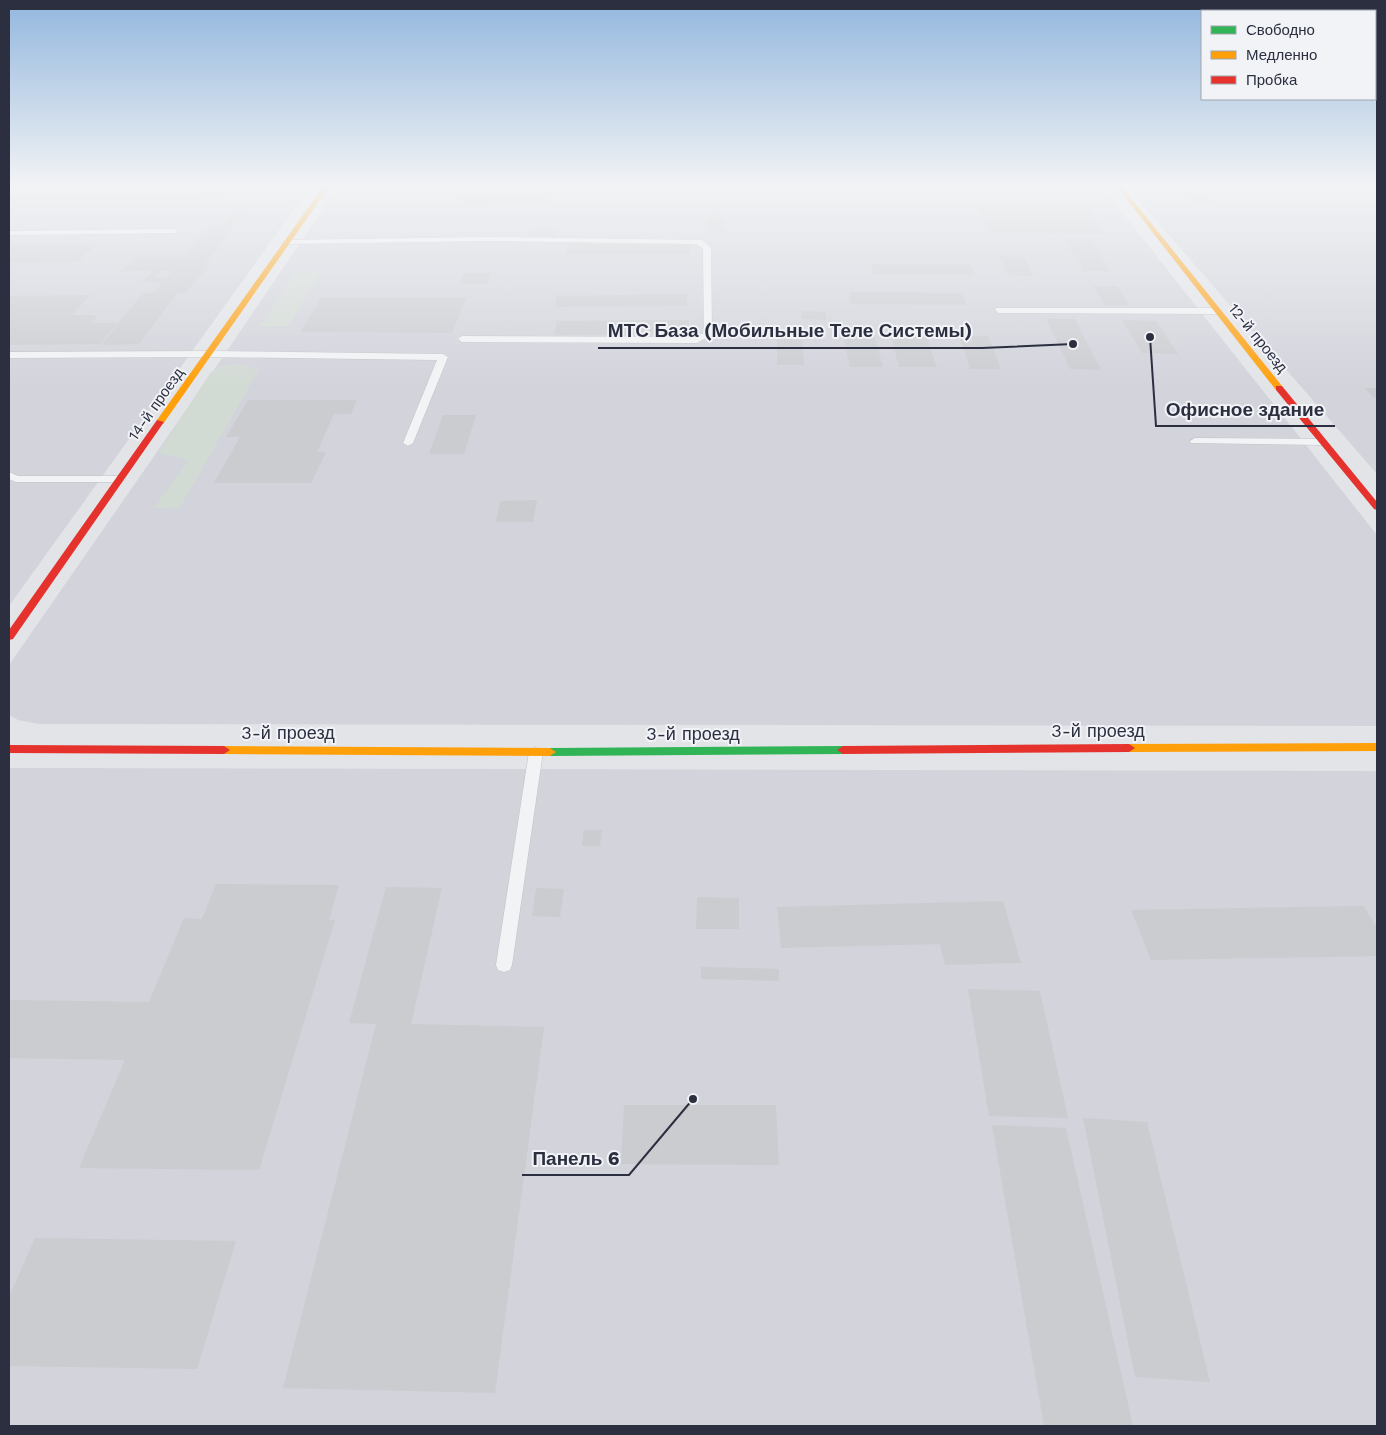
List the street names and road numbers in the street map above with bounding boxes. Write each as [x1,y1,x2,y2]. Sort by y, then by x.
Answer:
street label: 12-й проезд [1225,300,1291,376]
street label: 14-й проезд [124,364,188,444]
street label: 3-й проезд [1051,720,1145,741]
street label: 3-й проезд [241,722,335,743]
street label: 3-й проезд [646,723,740,744]

